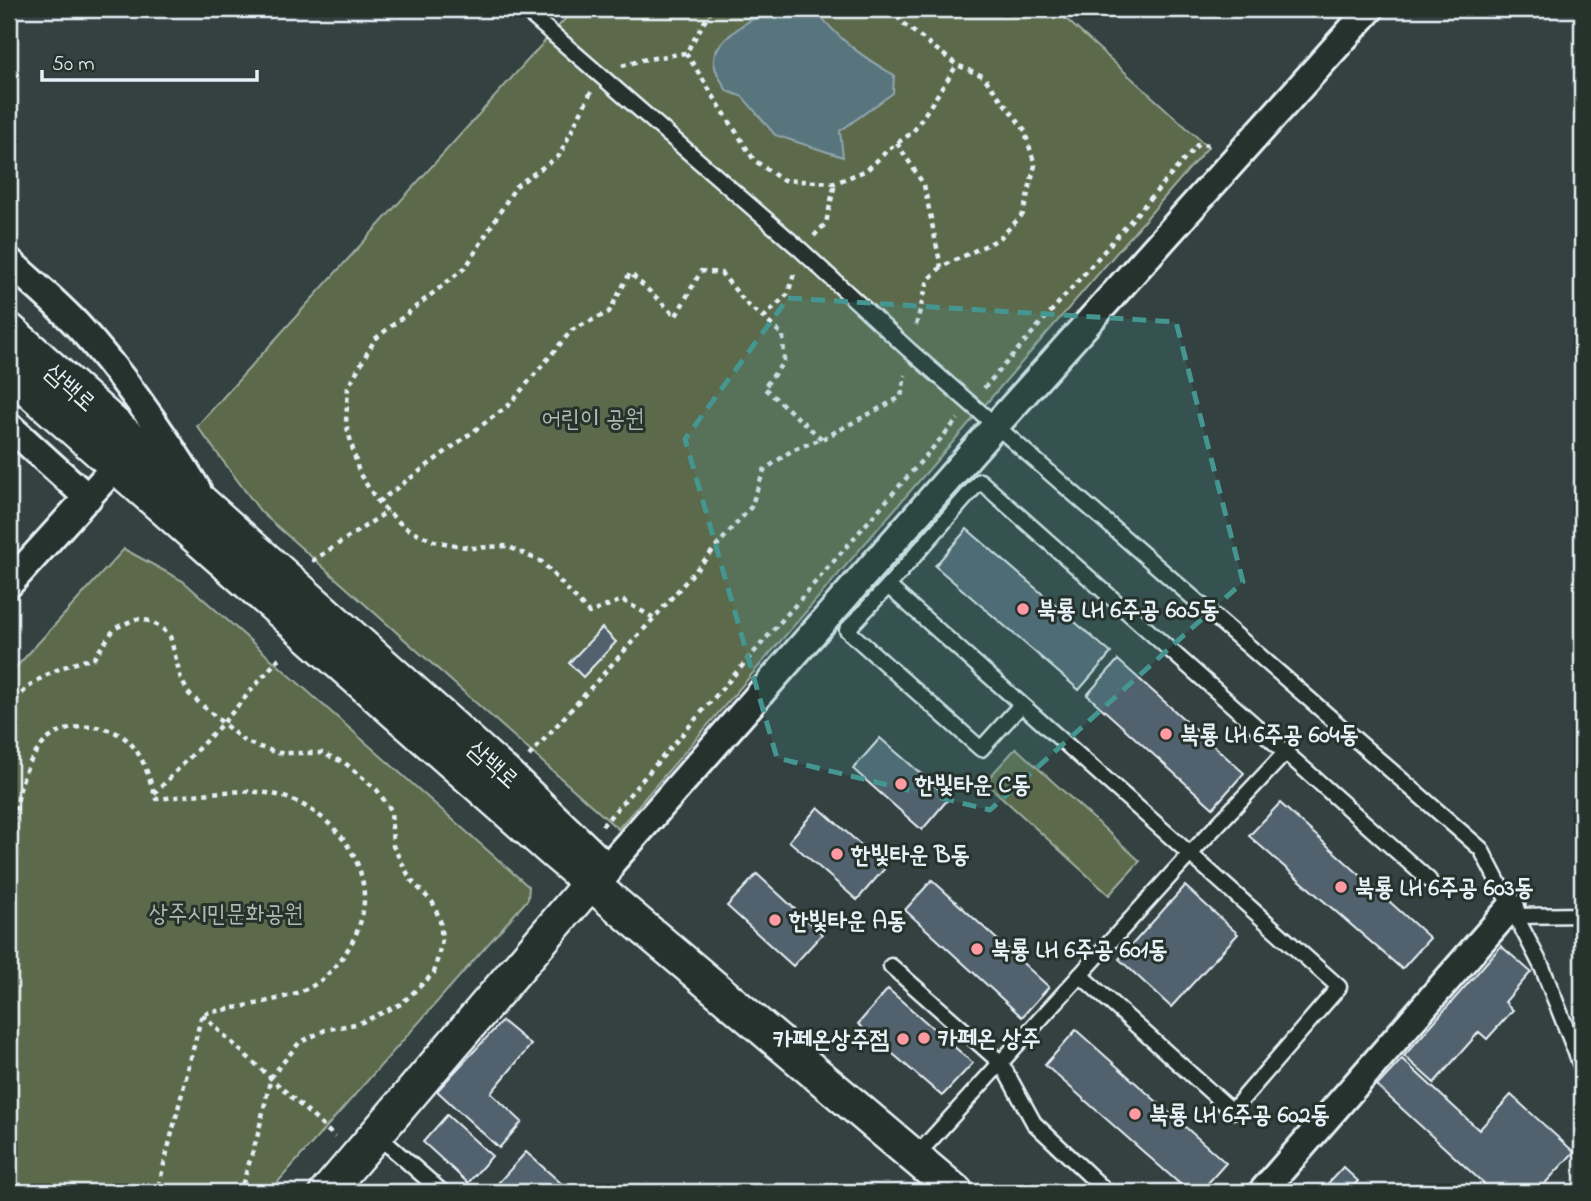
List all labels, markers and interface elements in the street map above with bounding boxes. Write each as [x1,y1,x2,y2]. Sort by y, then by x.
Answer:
scale bar [42,38,257,82]
text: 50 m [52,50,95,80]
street label: 삼백로 [36,356,103,421]
park label: 어린이 공원 [542,403,644,438]
place label: 북룡 LH 6주공 605동 [1037,594,1220,629]
marker: 북룡 LH 6주공 605동 [1015,601,1031,617]
place label: 북룡 LH 6주공 604동 [1180,719,1359,754]
marker: 북룡 LH 6주공 604동 [1158,726,1174,742]
street label: 삼백로 [459,733,526,798]
place label: 한빛타운 C동 [914,769,1031,804]
marker: 한빛타운 C동 [893,776,909,792]
place label: 한빛타운 B동 [850,839,970,874]
marker: 한빛타운 B동 [829,846,845,862]
place label: 북룡 LH 6주공 603동 [1355,872,1534,907]
marker: 북룡 LH 6주공 603동 [1333,879,1349,895]
park label: 상주시민문화공원 [149,898,303,933]
place label: 한빛타운 A동 [788,905,906,940]
marker: 한빛타운 A동 [767,912,783,928]
place label: 북룡 LH 6주공 601동 [991,934,1168,969]
marker: 북룡 LH 6주공 601동 [969,941,985,957]
place label: 카페온 상주 [938,1023,1041,1058]
place label: 카페온상주점 [773,1024,889,1059]
marker: 카페온 상주 [916,1030,932,1046]
marker: 카페온상주점 [895,1031,911,1047]
place label: 북룡 LH 6주공 602동 [1149,1099,1330,1134]
marker: 북룡 LH 6주공 602동 [1127,1106,1143,1122]

